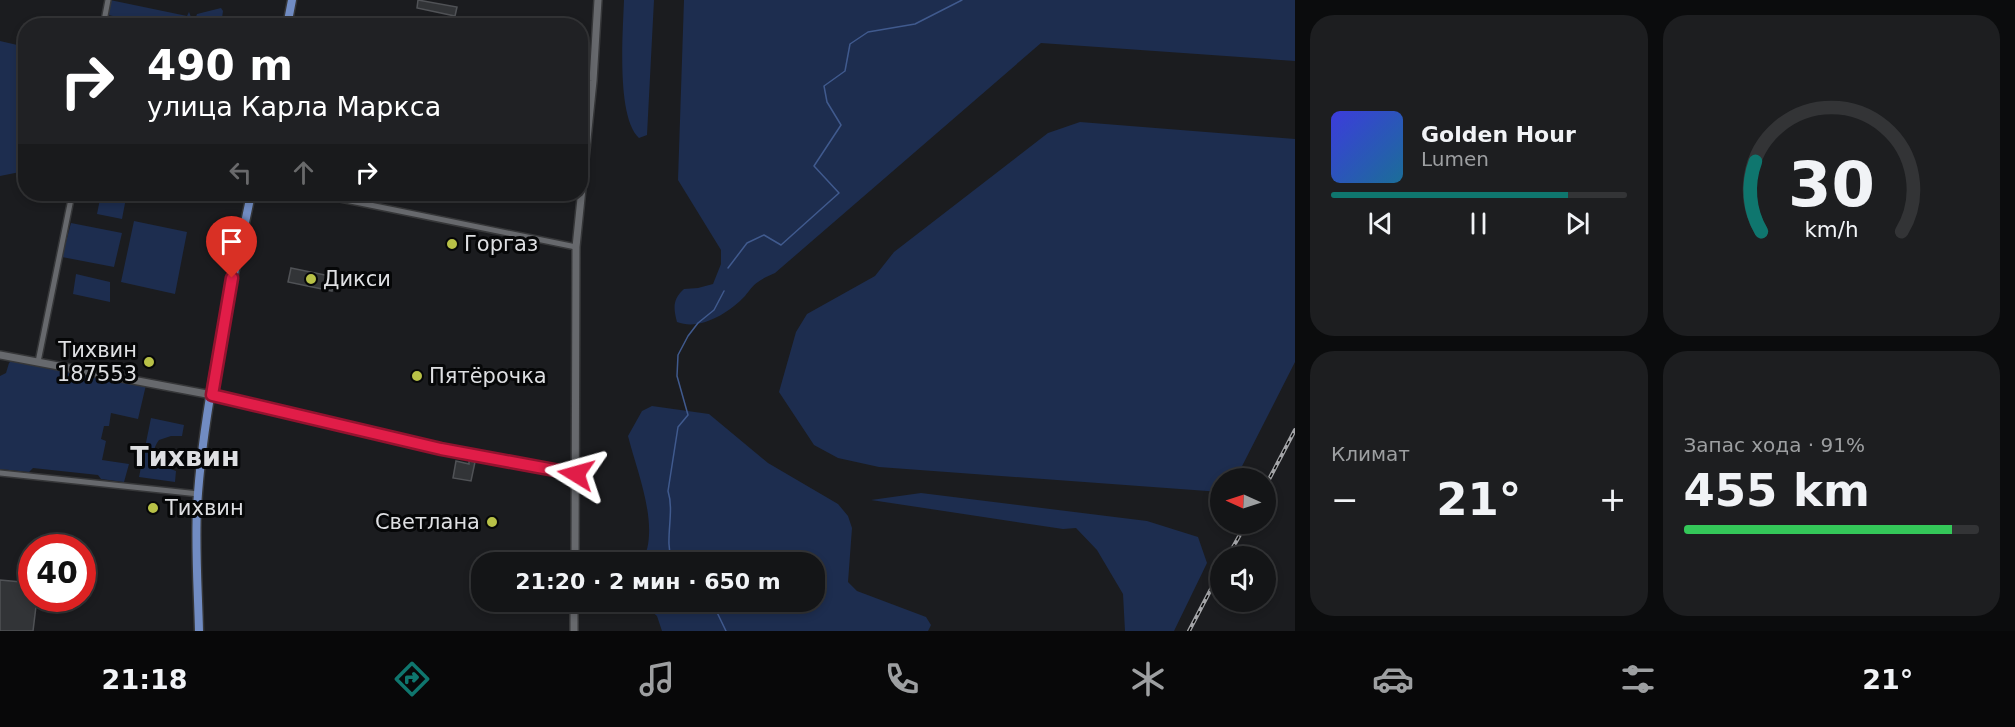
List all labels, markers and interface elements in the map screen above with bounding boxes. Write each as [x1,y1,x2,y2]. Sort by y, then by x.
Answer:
text: 490 m [147,41,293,90]
icon: right [48,42,126,120]
text: улица Карла Маркса [147,91,441,122]
text: Golden Hour [1421,122,1576,147]
text: Lumen [1421,147,1489,171]
text: 30 [1788,149,1875,222]
icon: left [224,156,257,189]
icon: ahead [287,156,320,189]
icon: right [350,156,383,189]
icon: previous [1364,207,1397,240]
icon: pause [1462,207,1495,240]
icon: next [1561,207,1594,240]
pin [206,216,257,278]
text: km/h [1804,218,1858,243]
icon: arrive [215,225,248,258]
place label: Горгаз [464,232,538,256]
marker: Горгаз [445,237,459,251]
place label: Дикси [323,267,391,291]
marker: Дикси [304,272,318,286]
place label: Тихвин 187553 [57,338,137,386]
marker: Тихвин 187553 [142,355,156,369]
place label: Пятёрочка [429,364,547,388]
marker: Пятёрочка [410,369,424,383]
text: Запас хода · 91% [1684,433,1865,457]
district label: Тихвин [130,441,240,472]
position arrow [544,442,608,506]
text: Климат [1331,442,1410,466]
text: 455 km [1684,464,1870,517]
north arrow [1210,468,1276,534]
map controls [1210,468,1276,612]
text: 21° [1436,473,1521,526]
text: − [1331,480,1359,519]
text: + [1599,480,1627,519]
place label: Тихвин [164,496,244,520]
marker: Тихвин [146,501,160,515]
place label: Светлана [375,510,480,534]
marker: Светлана [485,515,499,529]
speed limit sign: 40 [18,534,96,612]
button: sound [1210,546,1276,612]
text: 21:20 · 2 мин · 650 m [515,569,781,594]
icon: directions [391,658,433,700]
icon: music [636,658,678,700]
icon: phone [881,658,923,700]
icon: climate [1127,658,1169,700]
icon: car [1372,658,1414,700]
icon: filters [1617,658,1659,700]
text: 21:18 [102,664,188,695]
text: 21° [1862,664,1913,695]

